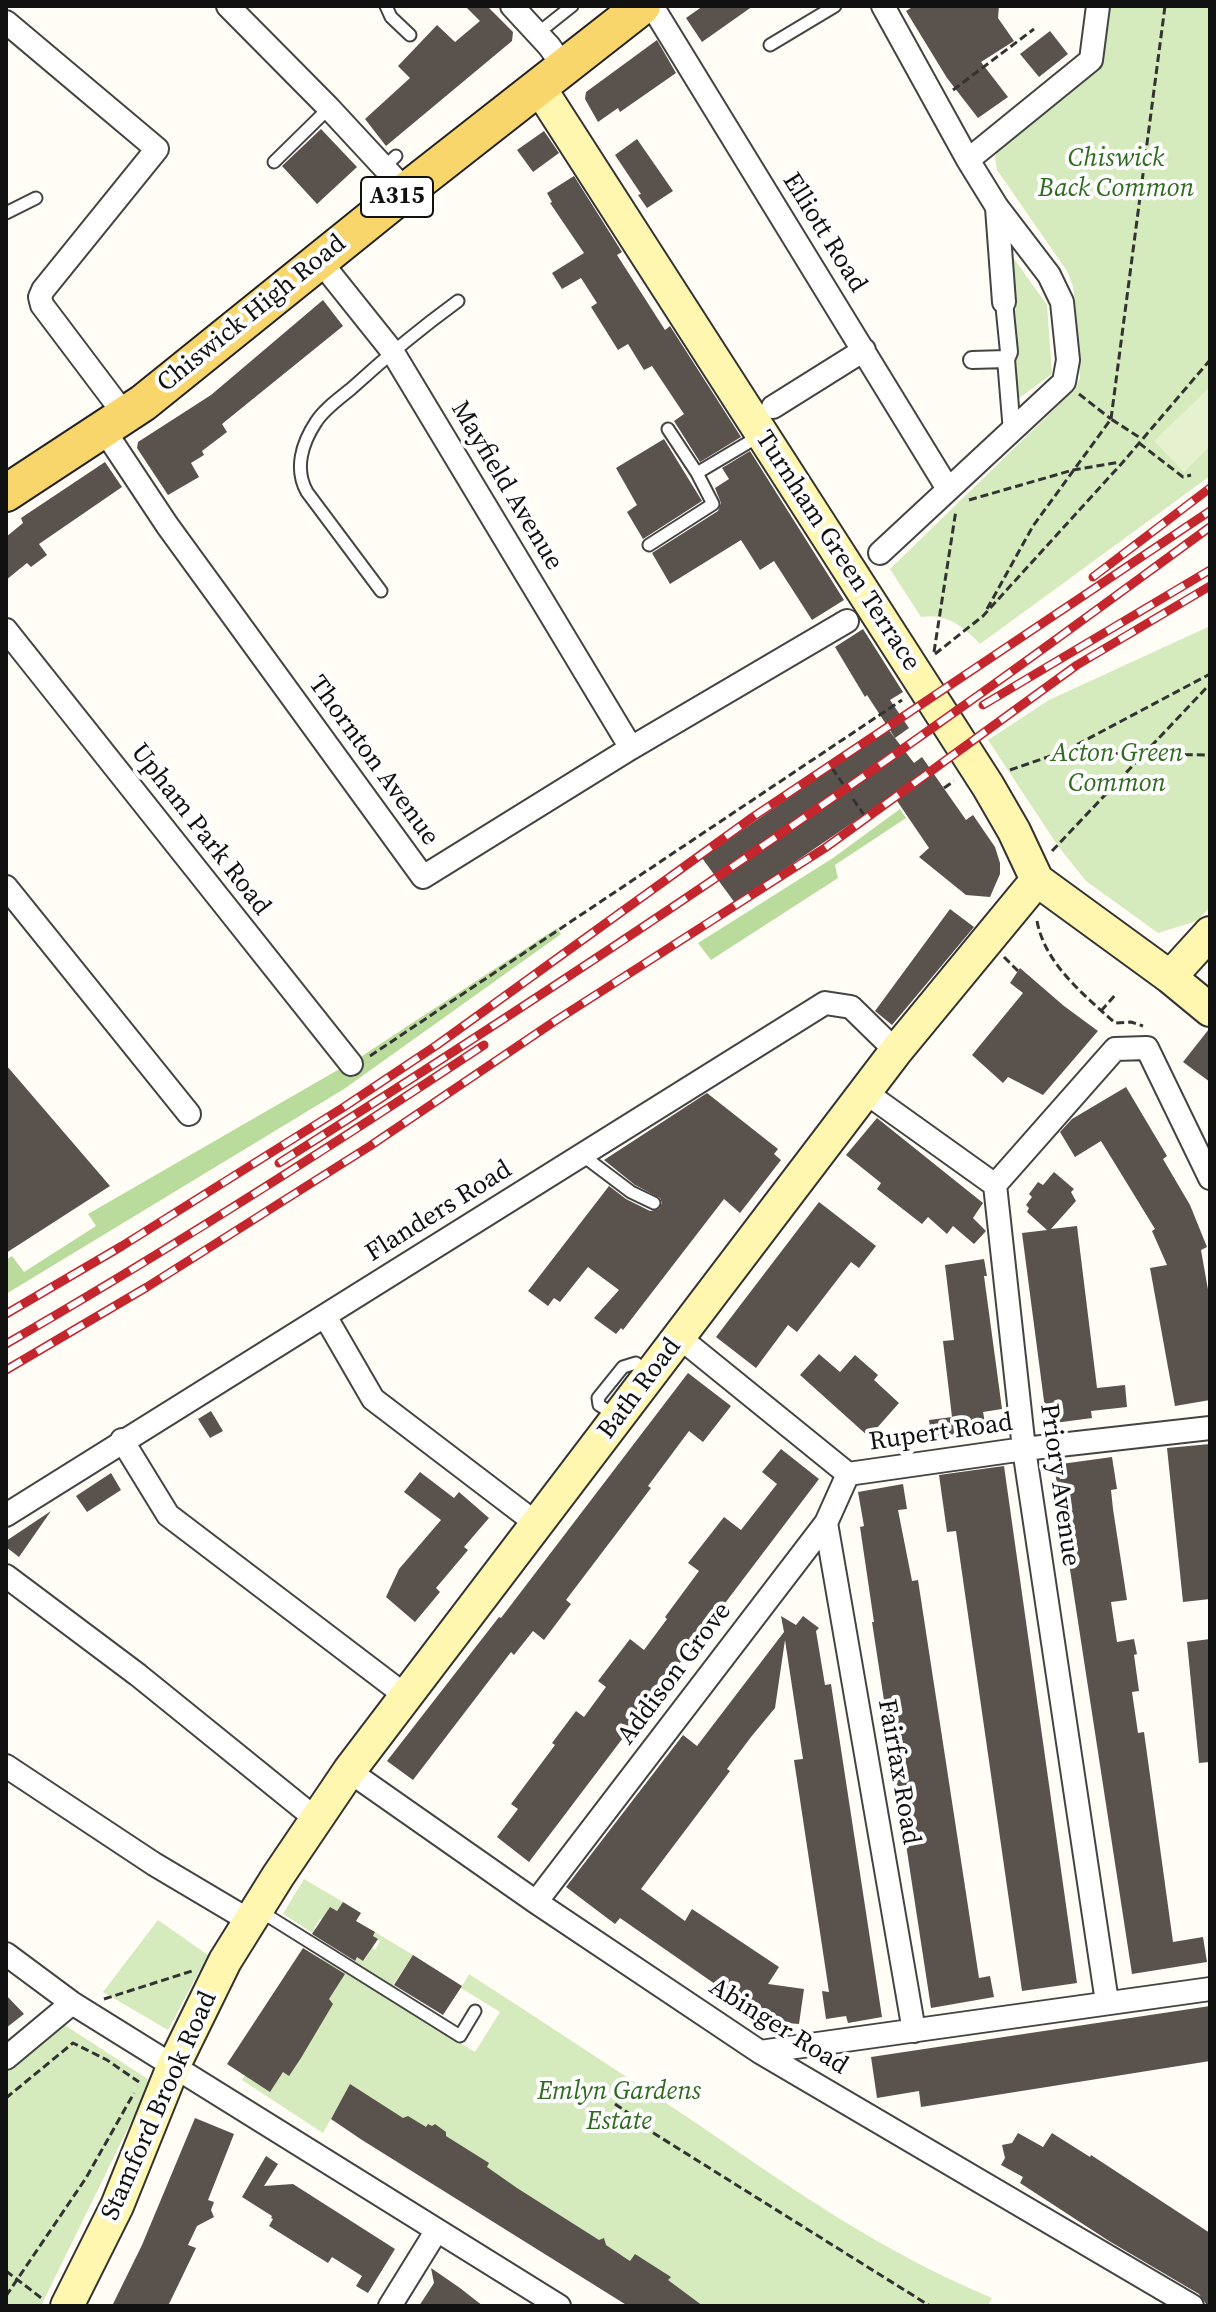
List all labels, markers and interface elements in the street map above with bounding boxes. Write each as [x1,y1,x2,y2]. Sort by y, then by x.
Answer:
park label: Chiswick Back Common [1038,143,1194,204]
street label: Elliott Road [775,167,873,299]
road number: A315 [361,177,433,217]
street label: Chiswick High Road [151,228,353,400]
street label: Mayfield Avenue [443,396,569,576]
street label: Turnham Green Terrace [748,425,926,677]
street label: Thornton Avenue [301,670,445,852]
street label: Upham Park Road [123,738,277,922]
park label: Acton Green Common [1051,738,1183,800]
street label: Flanders Road [360,1155,518,1269]
street label: Bath Road [592,1332,688,1446]
street label: Priory Avenue [1032,1402,1086,1568]
street label: Rupert Road [867,1407,1015,1459]
street label: Addison Grove [611,1597,739,1751]
street label: Fairfax Road [870,1697,926,1847]
street label: Abinger Road [703,1972,853,2082]
street label: Stamford Brook Road [95,1987,225,2225]
park label: Emlyn Gardens Estate [537,2076,701,2138]

